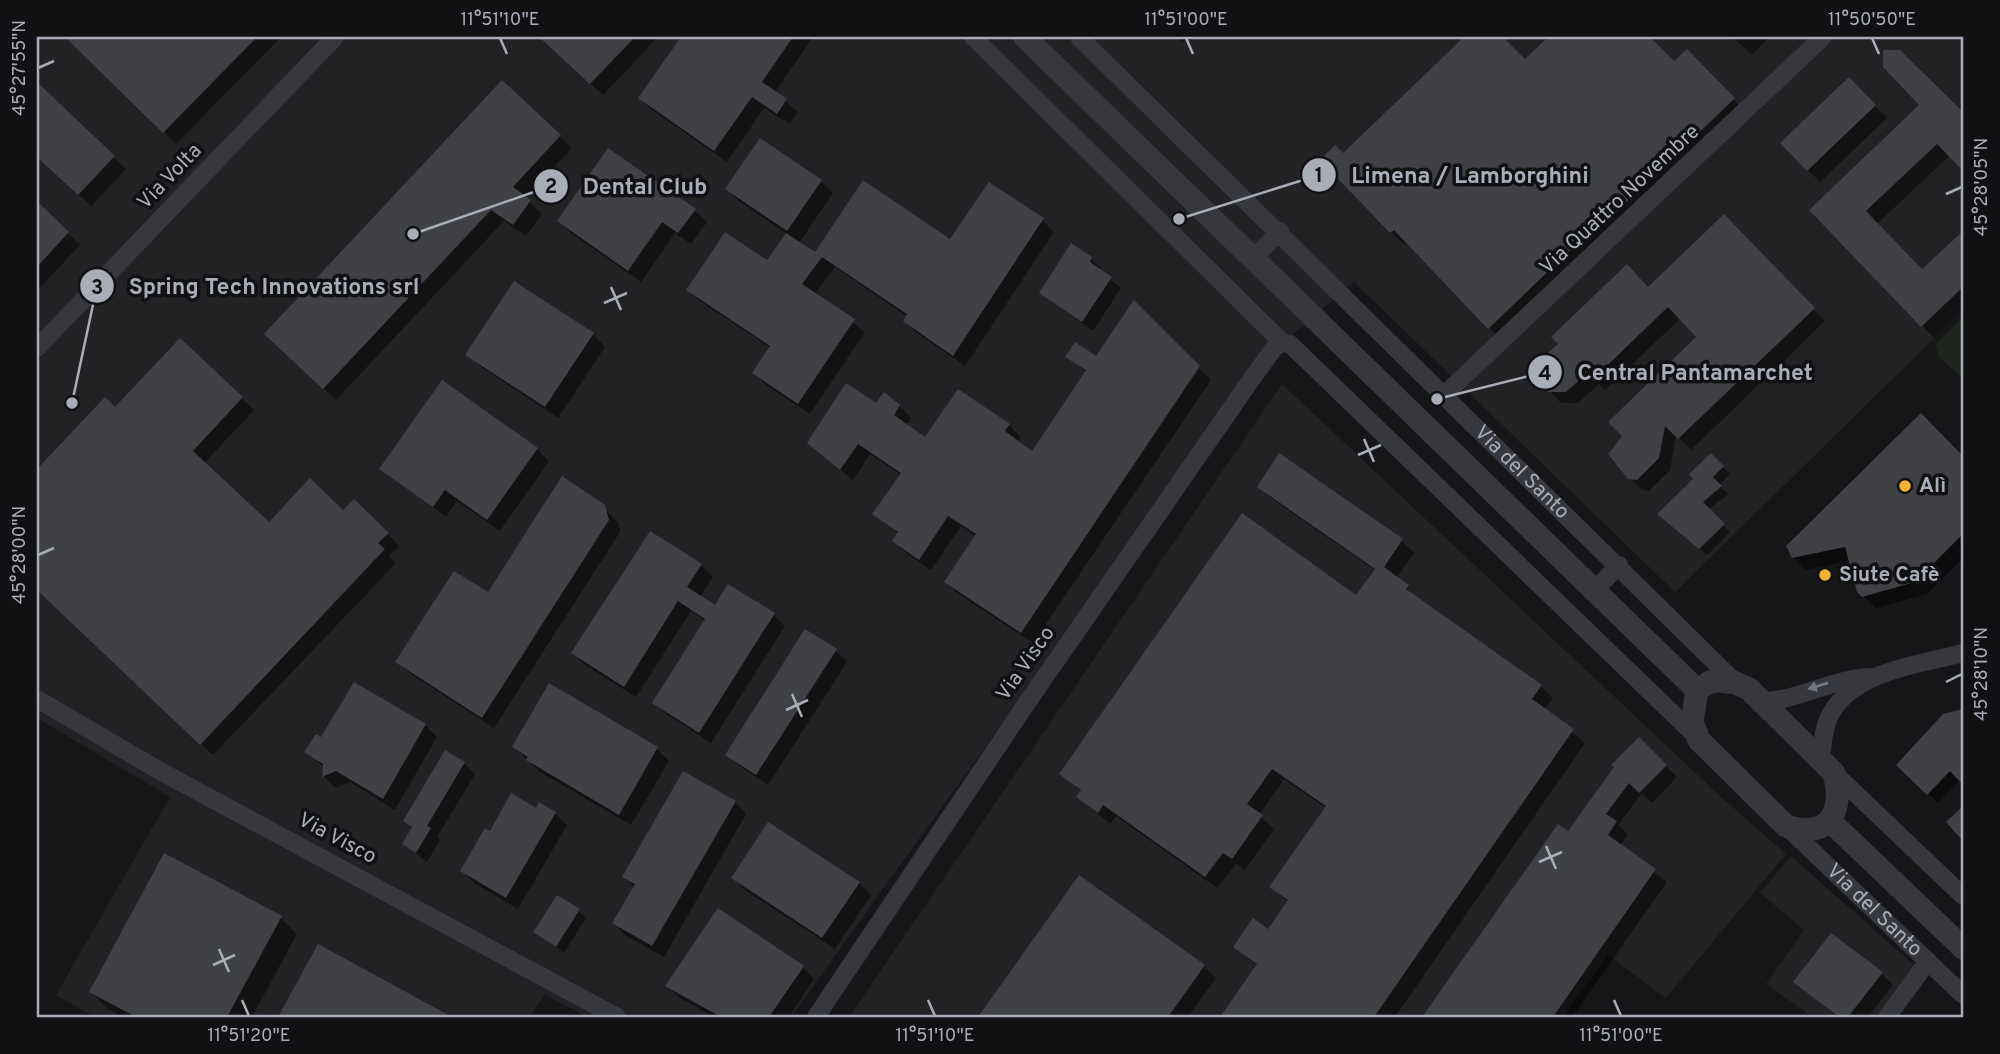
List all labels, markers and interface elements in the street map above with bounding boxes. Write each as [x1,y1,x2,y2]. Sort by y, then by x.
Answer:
text: 11°51'10"E [461,9,539,32]
text: 11°51'00"E [1144,9,1228,32]
text: 11°50'50"E [1828,9,1916,32]
text: 45°27'55"N [9,20,32,116]
street label: Via Quattro Novembre [1534,119,1706,281]
street label: Via Volta [132,138,208,216]
text: 45°28'05"N [1971,138,1994,236]
callout: Limena / Lamborghini [1302,153,1602,197]
text: 1 [1315,163,1323,190]
text: Limena / Lamborghini [1351,163,1589,192]
callout: Dental Club [534,164,721,208]
text: 2 [545,174,557,201]
text: Dental Club [583,174,707,203]
callout: Spring Tech Innovations srl [79,264,433,308]
text: Spring Tech Innovations srl [129,274,419,303]
text: 3 [91,275,103,302]
callout: Central Pantamarchet [1528,350,1827,394]
text: Central Pantamarchet [1577,360,1813,389]
text: 4 [1538,361,1552,388]
street label: Via del Santo [1468,419,1575,525]
place label: Alì [1919,473,1946,500]
marker: Alì [1897,478,1913,494]
text: 45°28'00"N [9,506,32,604]
place label: Siute Cafè [1839,562,1939,589]
marker: Siute Cafè [1817,567,1833,583]
street label: Via Visco [991,621,1061,707]
text: 45°28'10"N [1971,627,1994,721]
one-way arrow [1808,682,1829,692]
street label: Via Visco [293,807,381,871]
street label: Via del Santo [1820,858,1928,963]
text: 11°51'20"E [207,1025,291,1048]
text: 11°51'10"E [896,1025,974,1048]
text: 11°51'00"E [1579,1025,1663,1048]

